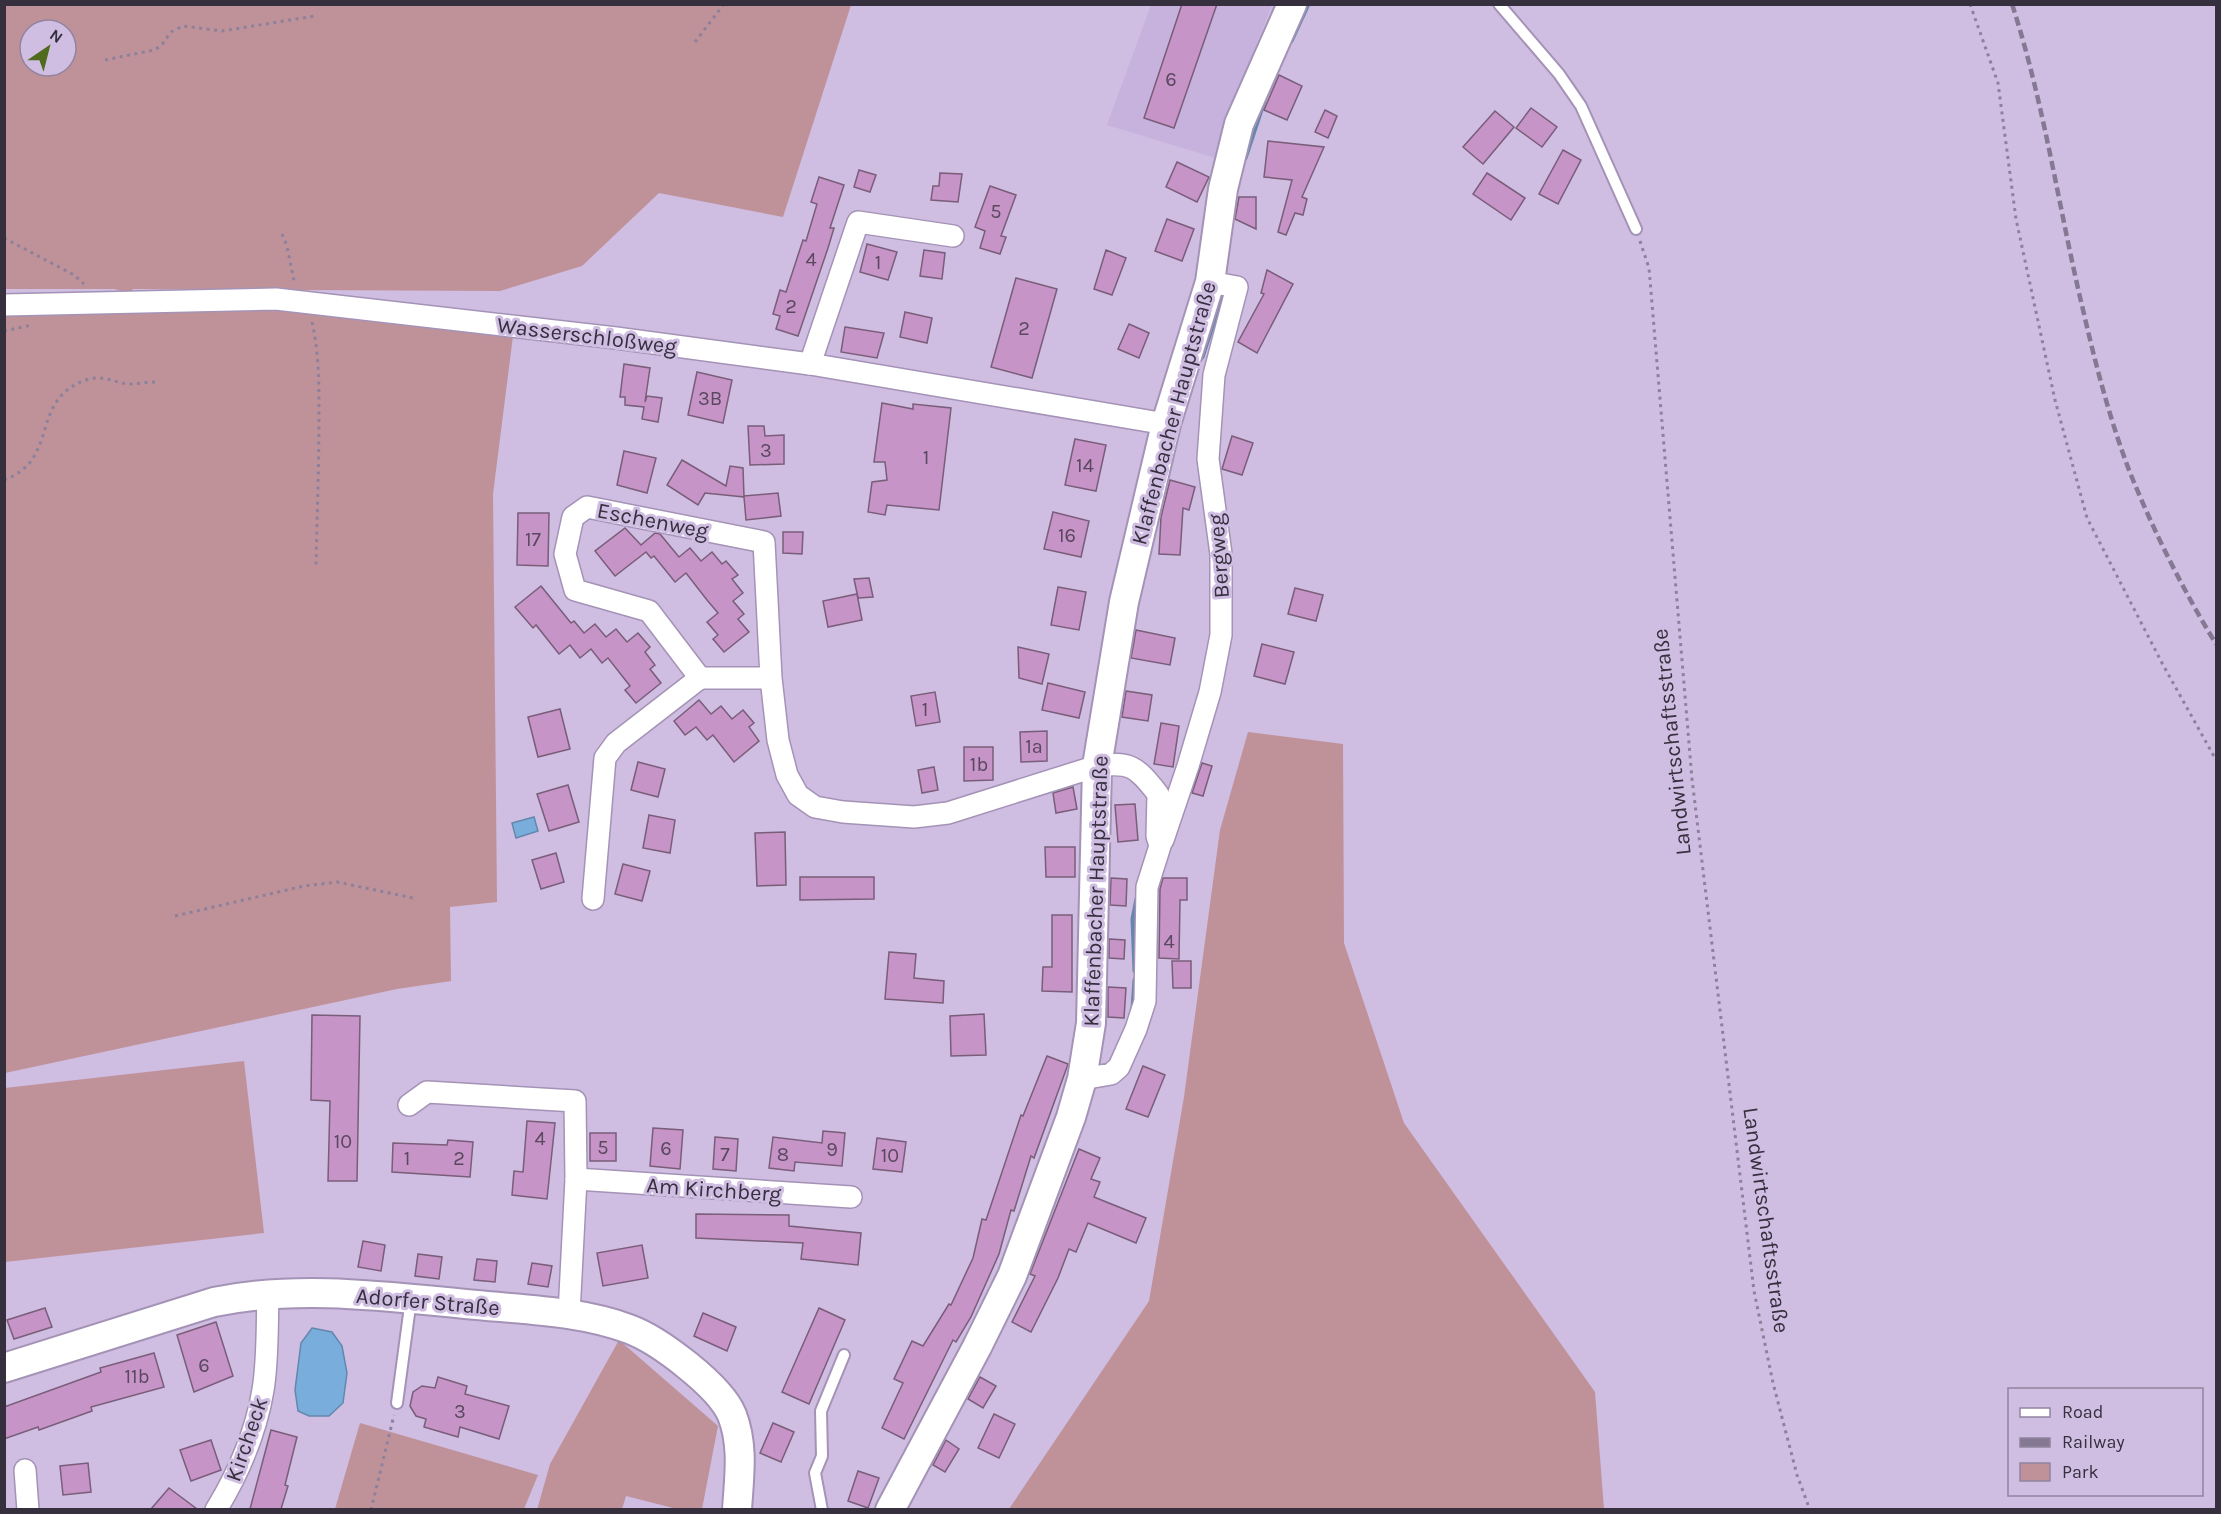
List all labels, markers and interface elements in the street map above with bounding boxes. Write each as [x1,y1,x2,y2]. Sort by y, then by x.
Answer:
north arrow [18,18,78,78]
text: N [46,25,66,47]
house number: 6 [1165,68,1177,91]
house number: 5 [990,200,1002,223]
house number: 4 [805,248,817,271]
house number: 1 [875,251,881,274]
street label: Klaffenbacher Hauptstraße [1126,279,1222,548]
house number: 2 [785,295,797,318]
street label: Wasserschloßweg [495,312,679,360]
house number: 2 [1018,317,1030,340]
house number: 3B [698,387,722,410]
house number: 3 [760,439,772,462]
house number: 1 [923,446,929,469]
house number: 14 [1076,454,1094,477]
street label: Eschenweg [595,497,711,545]
street label: Bergweg [1203,512,1235,599]
house number: 16 [1058,524,1076,547]
house number: 17 [525,528,542,551]
street label: Landwirtschaftsstraße [1647,627,1697,857]
house number: 1 [922,698,928,721]
house number: 1a [1025,735,1043,758]
house number: 1b [970,753,988,776]
street label: Klaffenbacher Hauptstraße [1078,755,1114,1027]
house number: 4 [1163,930,1175,953]
street label: Landwirtschaftsstraße [1737,1106,1795,1335]
house number: 4 [534,1127,546,1150]
house number: 10 [334,1130,352,1153]
house number: 5 [597,1136,609,1159]
house number: 6 [660,1137,672,1160]
house number: 9 [826,1138,838,1161]
house number: 7 [720,1143,730,1166]
house number: 8 [777,1143,789,1166]
house number: 10 [881,1144,899,1167]
house number: 1 [404,1147,410,1170]
house number: 2 [453,1147,465,1170]
street label: Am Kirchberg [646,1172,783,1208]
street label: Adorfer Straße [355,1283,501,1321]
house number: 6 [198,1354,210,1377]
house number: 11b [124,1365,150,1388]
legend [2008,1388,2203,1496]
street label: Kircheck [220,1394,273,1485]
house number: 3 [454,1400,466,1423]
text: Road [2062,1401,2103,1423]
text: Railway [2062,1431,2125,1453]
text: Park [2062,1461,2099,1483]

